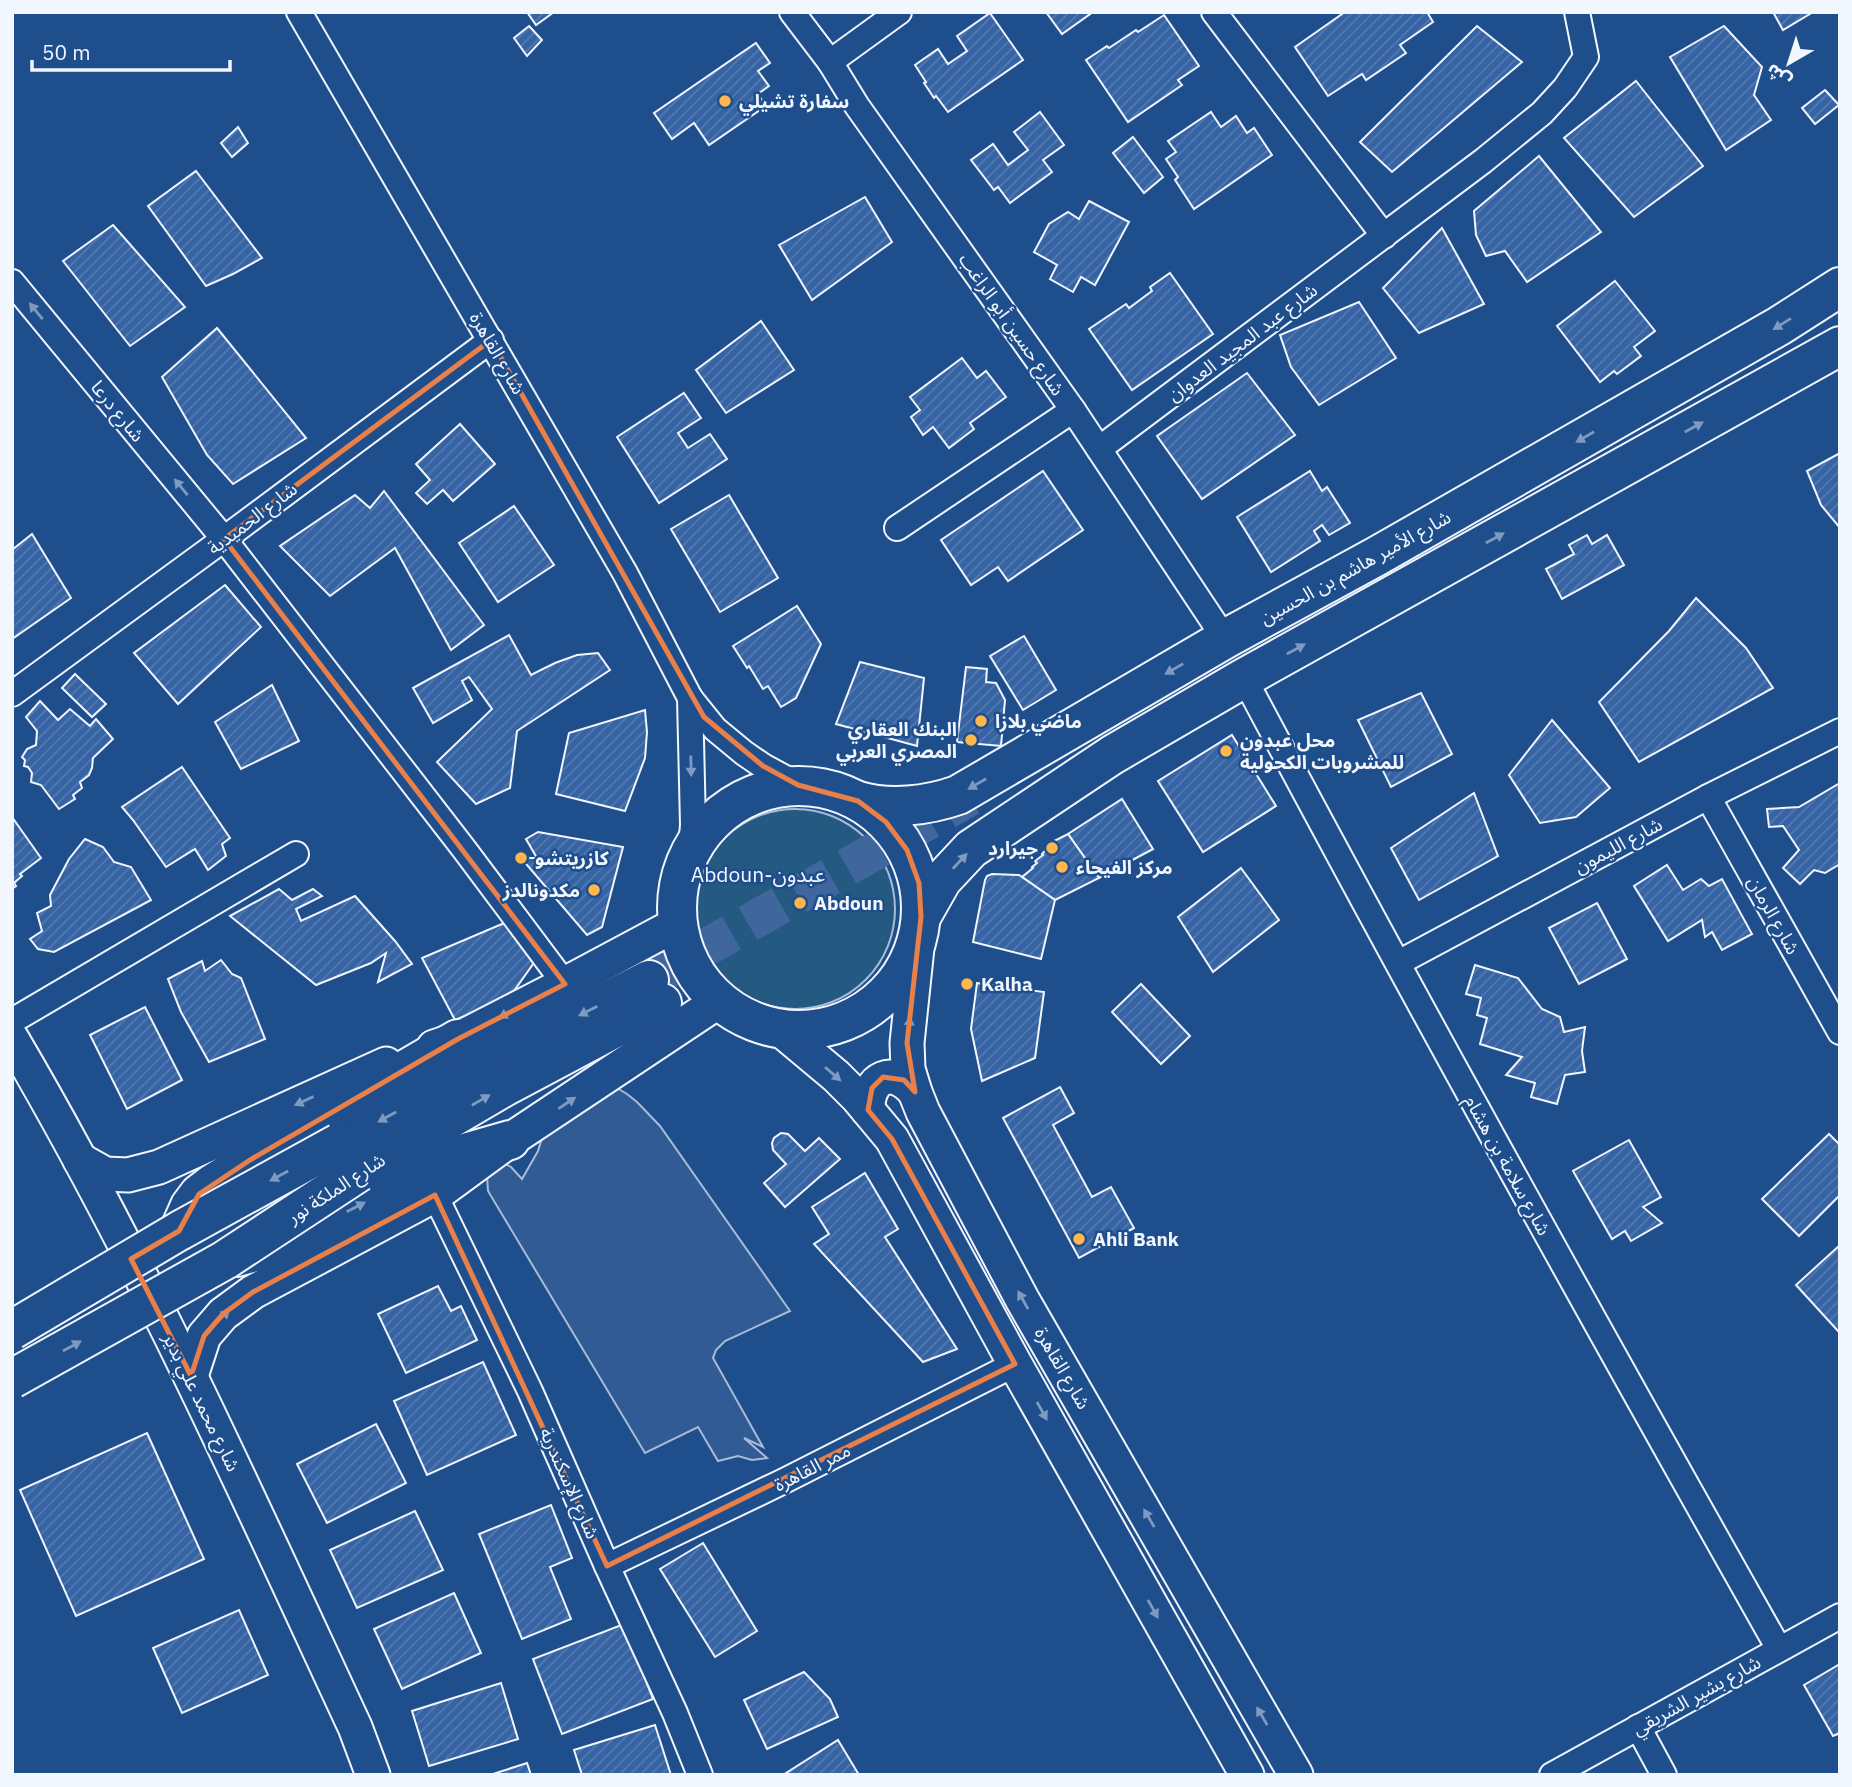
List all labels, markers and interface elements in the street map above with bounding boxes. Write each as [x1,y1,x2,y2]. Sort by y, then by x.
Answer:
scale bar [32,28,229,72]
north arrow [1754,28,1824,98]
text: 50 m [42,38,91,66]
text: ش [1761,59,1796,94]
place label: سفارة تشيلي [739,89,849,116]
marker: سفارة تشيلي [717,93,733,109]
street label: شارع حسين أبو الراغب [952,248,1070,401]
street label: شارع عبد المجيد العدوان [1162,278,1323,408]
one-way arrow [29,302,44,319]
street label: شارع القاهرة [463,307,531,400]
one-way arrow [1773,317,1792,330]
street label: شارع درعا [84,375,150,448]
one-way arrow [1684,422,1704,433]
one-way arrow [1575,431,1595,443]
street label: شارع الحميدية [202,476,303,561]
one-way arrow [173,478,188,496]
street label: شارع الأمير هاشم بن الحسين [1255,504,1456,632]
one-way arrow [1485,532,1505,544]
one-way arrow [1287,643,1306,655]
one-way arrow [1164,663,1183,675]
place label: ماضي بلازا [995,709,1082,736]
marker: ماضي بلازا [973,713,989,729]
place label: البنك العقاري المصري العربي [836,717,957,766]
place label: محل عبدون للمشروبات الكحولية [1240,728,1404,774]
marker: البنك العقاري المصري العربي [963,732,979,748]
marker: محل عبدون للمشروبات الكحولية [1218,743,1234,759]
one-way arrow [685,755,697,777]
one-way arrow [967,778,987,790]
street label: شارع الليمون [1570,812,1667,880]
place label: جيرارد [988,836,1038,860]
marker: جيرارد [1044,840,1060,856]
place label: كازريتشو [535,846,609,870]
marker: كازريتشو [513,850,529,866]
one-way arrow [951,853,968,870]
place label: مركز الفيحاء [1076,855,1173,879]
marker: مركز الفيحاء [1054,859,1070,875]
district label: Abdoun-عبدون [691,860,825,888]
street label: شارع الرمان [1741,871,1805,960]
place label: مكدونالدز [502,878,580,902]
marker: مكدونالدز [586,882,602,898]
place label: Abdoun [814,891,883,915]
marker: Abdoun [792,895,808,911]
place label: Kalha [981,972,1033,996]
marker: Kalha [959,976,975,992]
one-way arrow [578,1006,598,1017]
one-way arrow [498,1008,518,1019]
one-way arrow [904,1015,915,1037]
one-way arrow [824,1066,842,1082]
street label: شارع سلامة بن هشام [1457,1091,1556,1241]
one-way arrow [472,1094,491,1106]
one-way arrow [294,1096,314,1107]
one-way arrow [558,1097,577,1110]
one-way arrow [377,1111,396,1123]
street label: شارع الملكة نور [282,1147,391,1231]
one-way arrow [269,1170,289,1182]
one-way arrow [346,1202,366,1213]
place label: Ahli Bank [1093,1227,1179,1251]
marker: Ahli Bank [1071,1231,1087,1247]
one-way arrow [1017,1290,1029,1310]
one-way arrow [214,1309,231,1326]
street label: شارع القاهرة [1028,1322,1096,1415]
street label: شارع محمد علي بدير [155,1328,246,1477]
one-way arrow [62,1340,82,1352]
one-way arrow [1036,1402,1048,1421]
street label: شارع الإسكندرية [533,1423,605,1543]
street label: ممر القاهرة [770,1438,854,1496]
one-way arrow [1143,1509,1155,1528]
one-way arrow [1147,1600,1160,1619]
street label: شارع بشير الشريقي [1627,1650,1766,1743]
one-way arrow [1256,1706,1268,1725]

